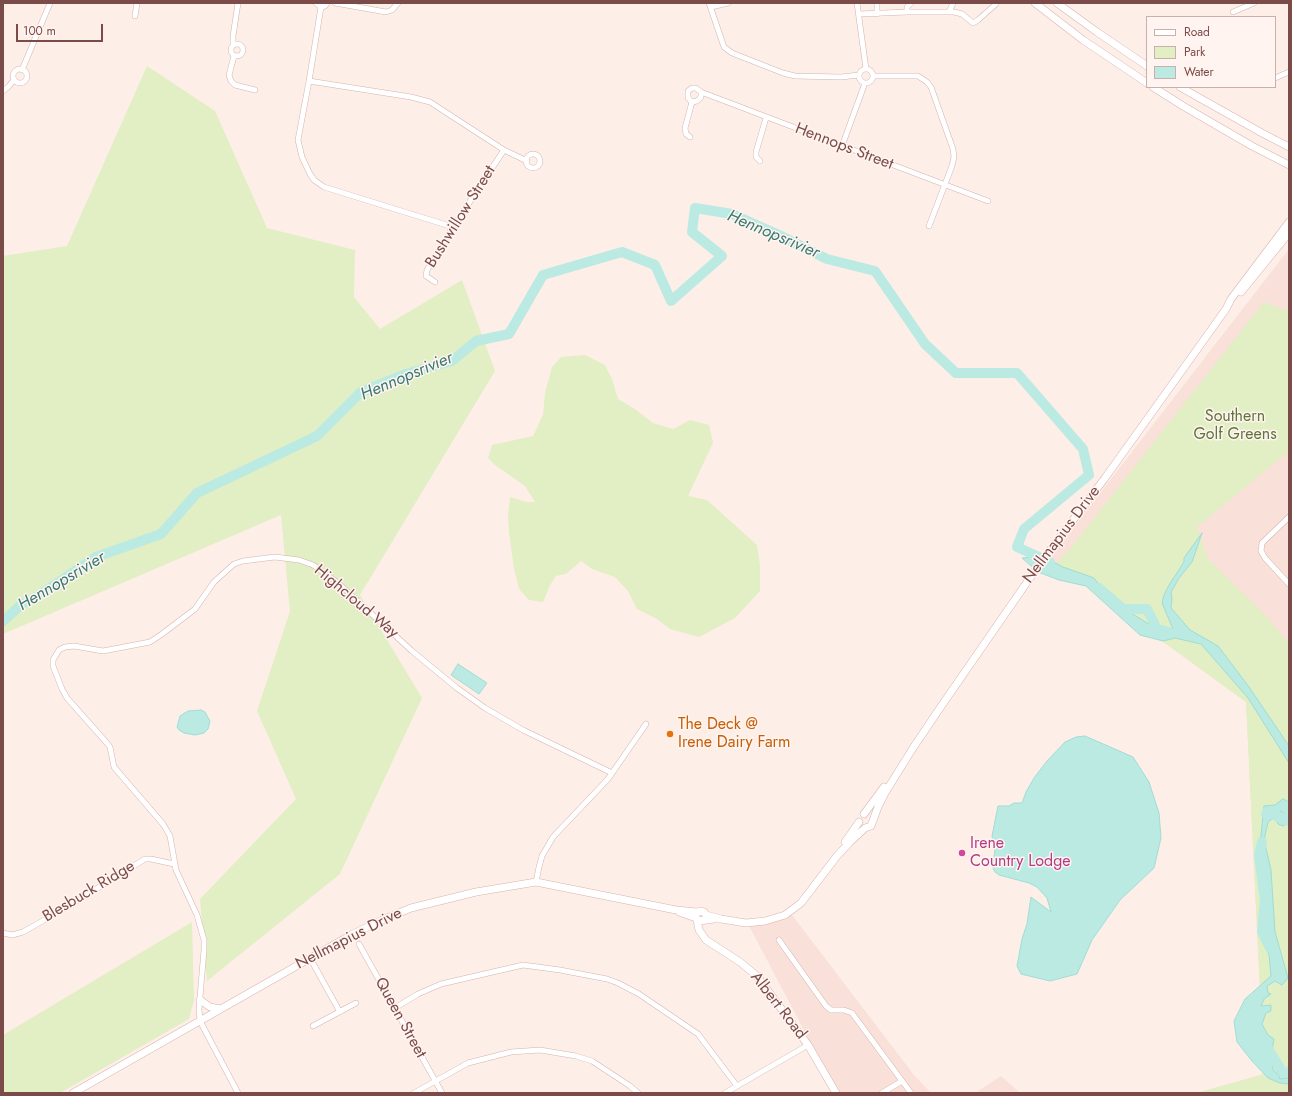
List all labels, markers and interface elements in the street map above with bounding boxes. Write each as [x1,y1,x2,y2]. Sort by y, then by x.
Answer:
scale bar [18,16,105,42]
legend [1146,16,1276,88]
text: 100 m [23,22,56,40]
text: Road [1184,23,1210,41]
text: Park [1184,43,1205,61]
text: Water [1184,63,1214,81]
street label: Hennops Street [792,119,896,175]
street label: Bushwillow Street [422,162,500,272]
water label: Hennopsrivier [724,206,822,264]
water label: Hennopsrivier [358,348,456,406]
park label: Southern Golf Greens [1193,407,1277,445]
street label: Nellmapius Drive [1019,483,1105,587]
water label: Hennopsrivier [15,548,109,616]
street label: Highcloud Way [310,561,402,643]
place label: The Deck @ Irene Dairy Farm [678,715,791,753]
marker: The Deck @ Irene Dairy Farm [665,729,675,739]
place label: Irene Country Lodge [970,834,1071,872]
marker: Irene Country Lodge [957,848,967,858]
street label: Blesbuck Ridge [40,857,138,927]
street label: Nellmapius Drive [293,904,405,974]
street label: Albert Road [746,968,810,1044]
street label: Queen Street [370,974,430,1062]

